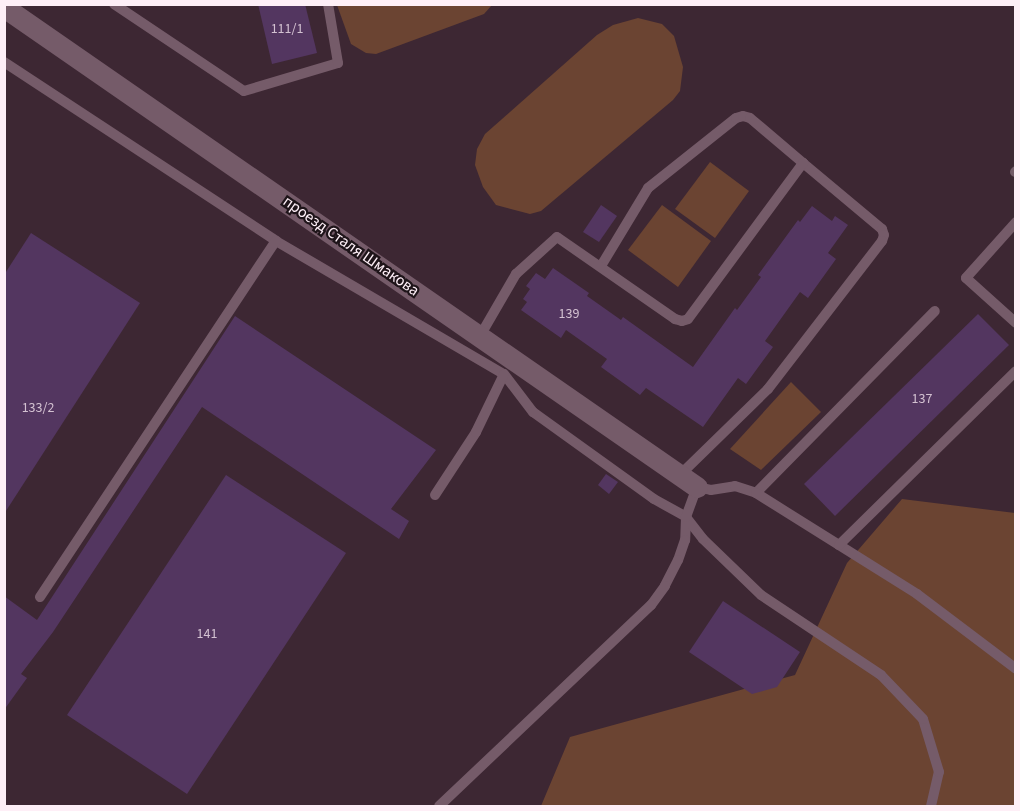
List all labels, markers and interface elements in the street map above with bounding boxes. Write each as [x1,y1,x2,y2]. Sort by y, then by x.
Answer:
house number: 111/1 [271,21,303,37]
street label: проезд Сталя Шмакова [279,192,423,300]
house number: 139 [559,306,579,322]
house number: 137 [912,391,932,407]
house number: 133/2 [22,400,54,416]
house number: 141 [197,626,217,642]

